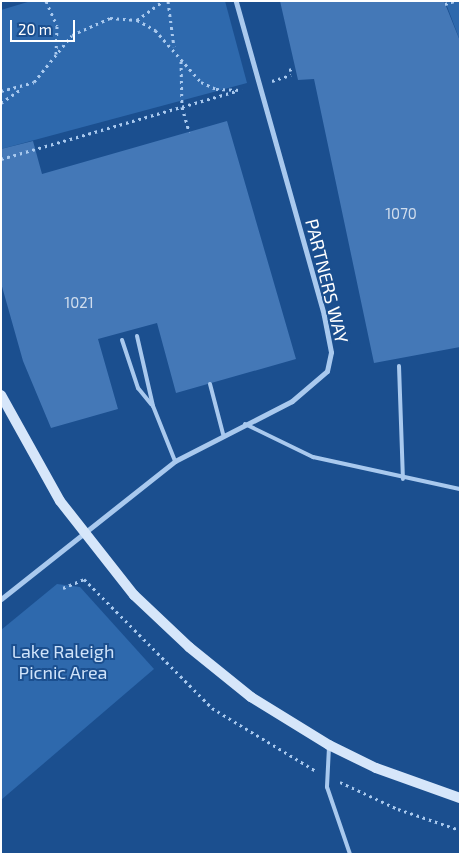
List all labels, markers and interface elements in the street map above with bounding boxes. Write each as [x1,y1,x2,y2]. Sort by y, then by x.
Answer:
scale bar [12,10,78,42]
text: 20 m [18,20,52,38]
house number: 1070 [385,205,417,223]
street label: PARTNERS WAY [301,216,353,346]
house number: 1021 [64,294,94,312]
park label: Lake Raleigh Picnic Area [12,641,114,684]

